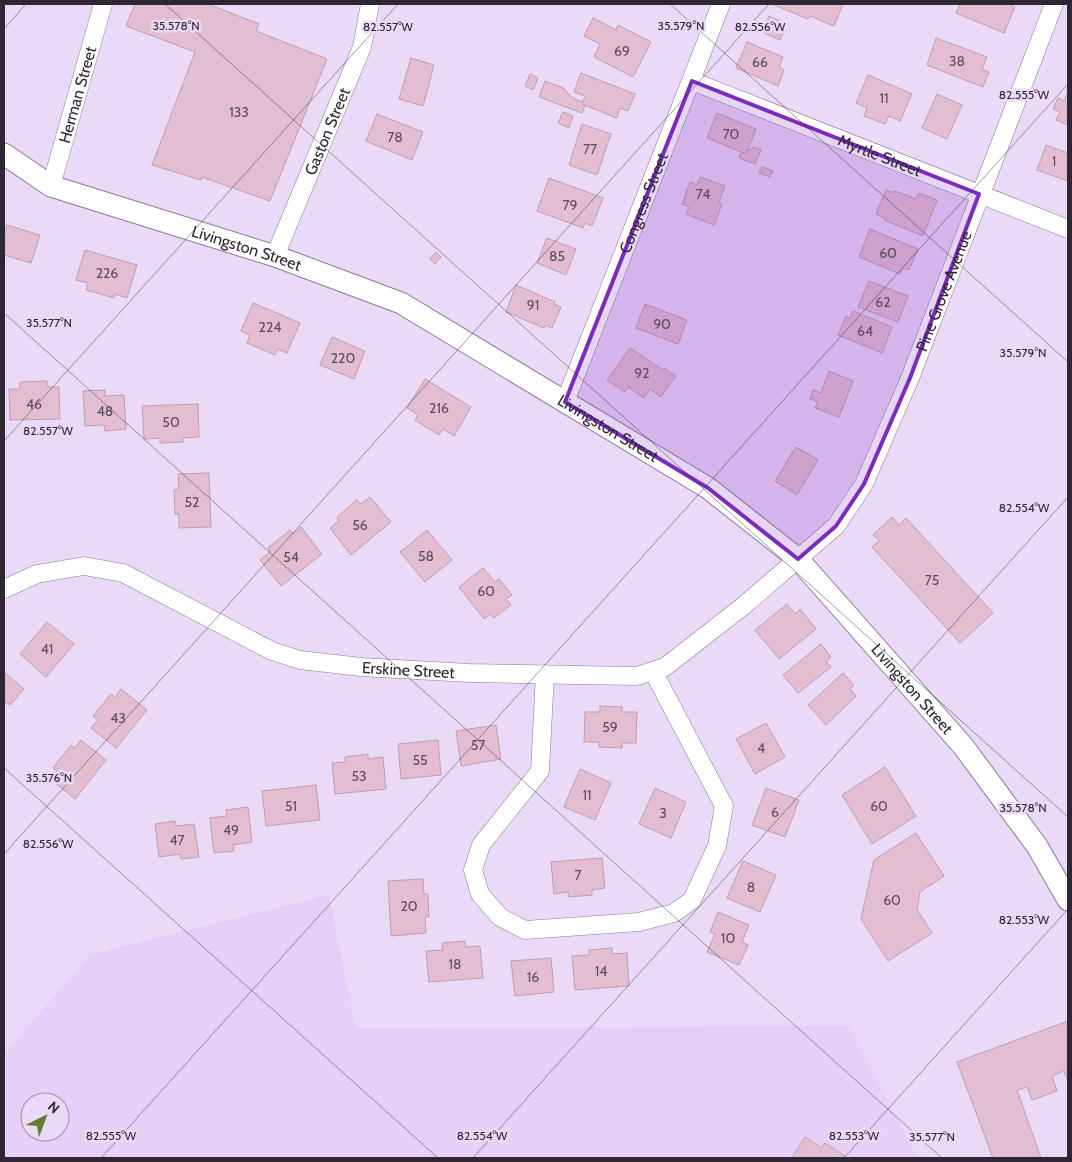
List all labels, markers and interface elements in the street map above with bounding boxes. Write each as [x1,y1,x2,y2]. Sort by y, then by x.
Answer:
text: 35.578°N [152,18,200,33]
text: 35.579°N [658,18,704,33]
text: 82.557°W [363,19,414,34]
text: 82.556°W [735,19,786,34]
house number: 69 [614,42,630,60]
street label: Herman Street [55,44,101,145]
house number: 38 [949,52,965,70]
house number: 66 [752,53,768,71]
street label: Gaston Street [301,84,354,178]
text: 82.555°W [999,87,1050,102]
house number: 11 [879,89,889,107]
house number: 133 [229,103,249,121]
house number: 70 [723,125,740,143]
house number: 78 [387,128,403,146]
street label: Myrtle Street [835,131,925,181]
house number: 77 [583,140,597,158]
street label: Congress Street [615,149,672,256]
house number: 1 [1052,152,1056,170]
house number: 74 [696,185,710,203]
house number: 79 [563,196,578,214]
street label: Livingston Street [189,222,305,275]
street label: Pine Grove Avenue [912,228,976,354]
house number: 60 [879,244,897,262]
house number: 85 [549,247,565,265]
house number: 226 [96,264,118,282]
house number: 62 [875,293,891,311]
house number: 91 [527,296,539,314]
text: 35.577°N [26,315,72,330]
house number: 90 [653,315,671,333]
house number: 224 [259,318,281,336]
house number: 64 [857,322,873,340]
text: 35.579°N [1000,345,1046,360]
house number: 220 [331,349,355,367]
house number: 92 [634,364,650,382]
street label: Livingston Street [554,391,662,466]
house number: 46 [26,395,42,413]
house number: 216 [429,399,449,417]
house number: 48 [97,402,113,420]
house number: 50 [162,413,180,431]
text: 82.557°W [23,423,74,438]
house number: 52 [185,493,199,511]
text: 82.554°W [999,500,1050,515]
house number: 56 [352,516,368,534]
house number: 58 [418,547,434,565]
house number: 54 [283,548,299,566]
house number: 75 [925,571,939,589]
house number: 60 [477,582,495,600]
house number: 41 [41,640,53,658]
street label: Livingston Street [867,640,957,739]
street label: Erskine Street [361,658,456,682]
house number: 43 [110,709,126,727]
house number: 59 [602,718,618,736]
house number: 57 [471,736,485,754]
house number: 4 [757,739,765,757]
house number: 55 [412,751,428,769]
house number: 53 [351,767,367,785]
text: 35.576°N [26,770,72,785]
house number: 11 [582,786,592,804]
house number: 51 [285,797,297,815]
house number: 60 [870,797,888,815]
text: 35.578°N [999,800,1047,815]
house number: 6 [771,803,779,821]
house number: 3 [659,804,667,822]
house number: 49 [223,821,239,839]
house number: 47 [169,831,185,849]
text: 82.556°W [23,836,74,851]
house number: 7 [574,866,582,884]
house number: 8 [747,878,755,896]
house number: 60 [883,891,901,909]
house number: 20 [400,897,418,915]
text: 82.553°W [999,912,1050,927]
house number: 10 [721,929,735,947]
house number: 18 [448,955,462,973]
house number: 14 [595,962,607,980]
house number: 16 [527,968,539,986]
north arrow [20,1092,70,1142]
text: N [44,1097,63,1117]
text: 82.555°W [86,1128,137,1143]
text: 82.554°W [457,1128,508,1143]
text: 82.553°W [829,1128,880,1143]
text: 35.577°N [909,1129,955,1144]

